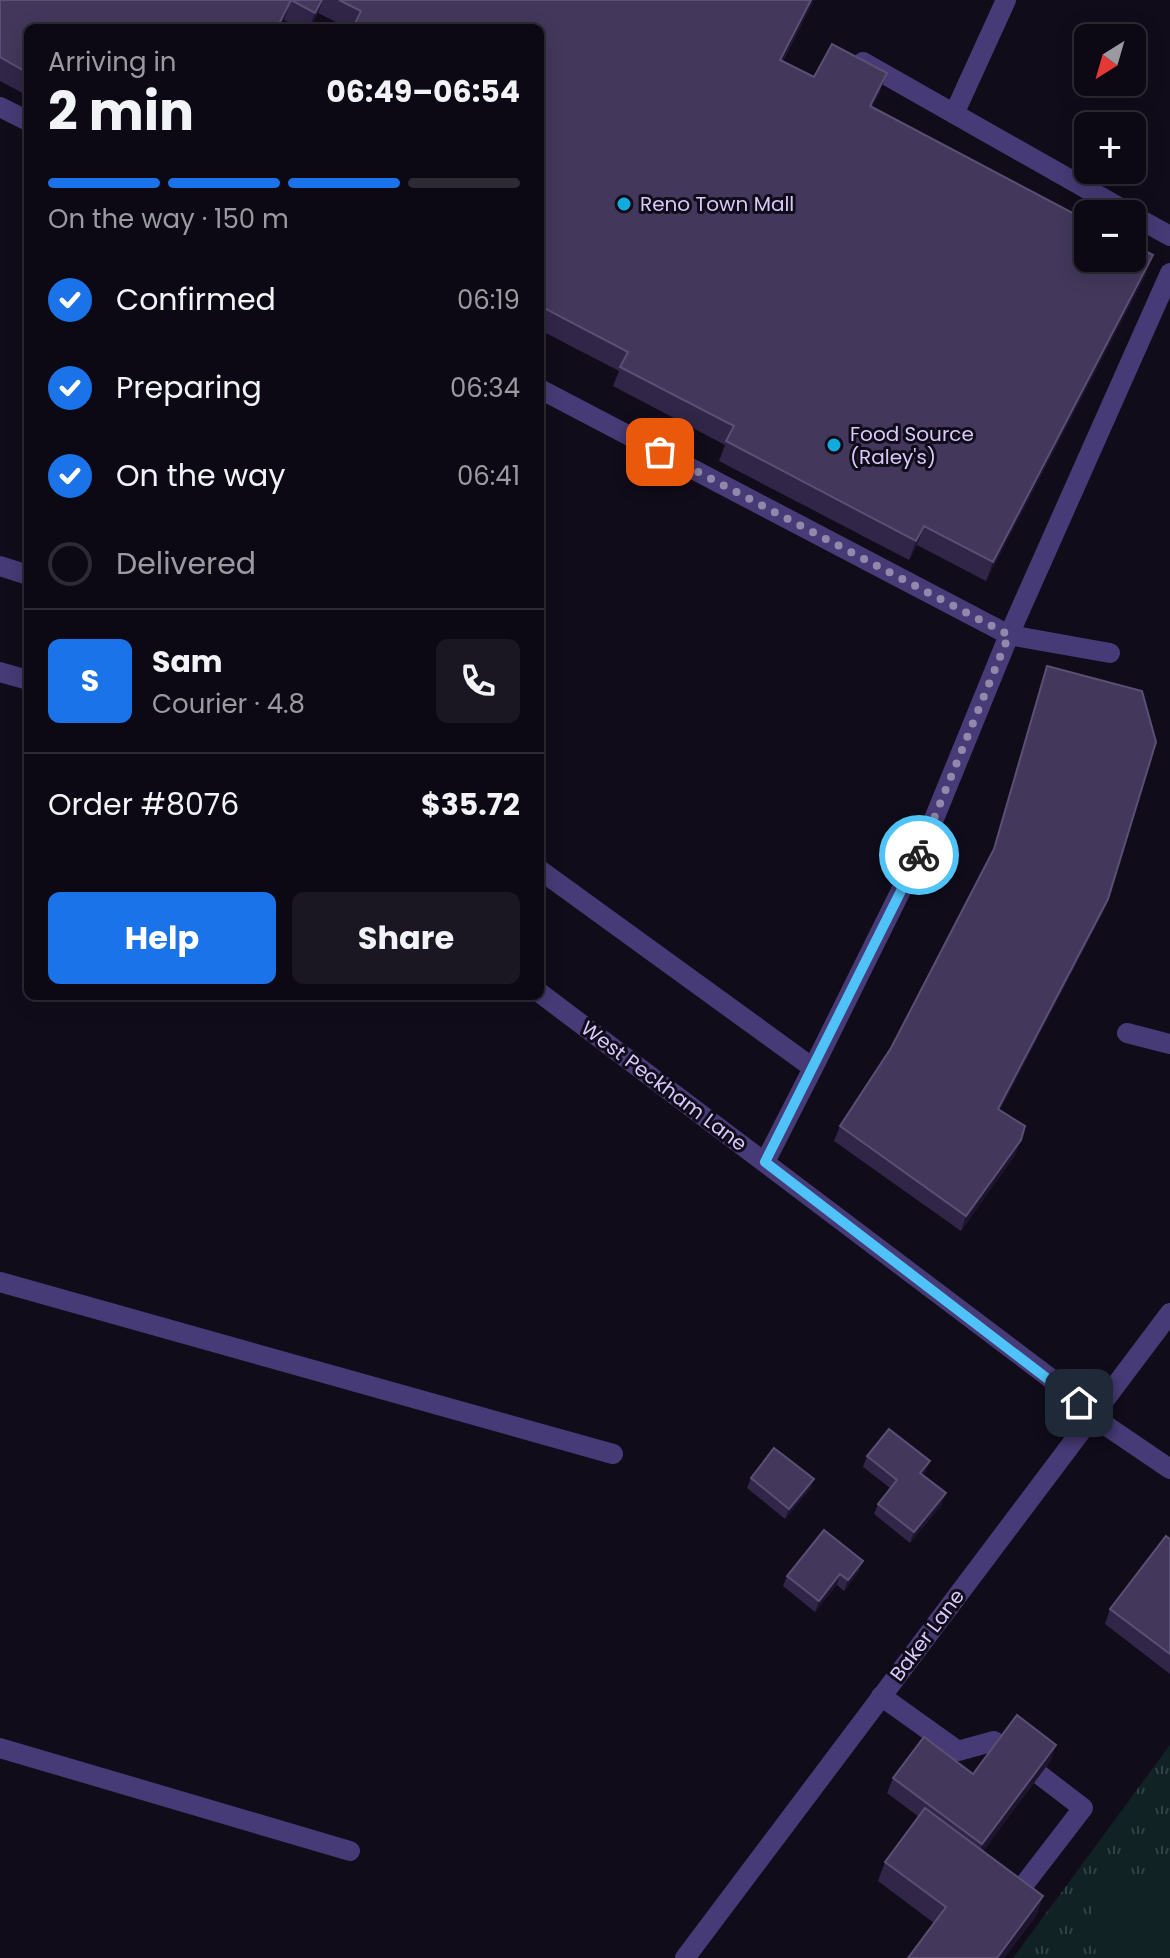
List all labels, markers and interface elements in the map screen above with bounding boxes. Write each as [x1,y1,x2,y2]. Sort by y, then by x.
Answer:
north arrow [1074,24,1146,96]
map controls [1074,24,1146,272]
text: Arriving in [48,44,177,80]
text: 06:49–06:54 [326,70,520,113]
text: 2 min [48,75,194,148]
button: + [1074,112,1146,184]
place label: Reno Town Mall [640,190,794,218]
marker: Reno Town Mall [615,195,633,213]
button: − [1074,200,1146,272]
text: On the way · 150 m [48,201,289,237]
icon: check [48,278,92,322]
text: Confirmed [116,278,276,321]
text: 06:19 [457,282,520,318]
icon: check [48,366,92,410]
text: Preparing [116,366,262,409]
text: 06:34 [450,370,520,406]
pin [626,418,694,486]
place label: Food Source (Raley's) [850,420,974,471]
icon: bag [638,430,682,474]
marker: Food Source (Raley's) [825,436,843,454]
icon: check [48,454,92,498]
text: On the way [116,454,285,497]
text: 06:41 [457,458,520,494]
text: Delivered [116,542,256,585]
button: phone [436,639,520,723]
text: Sam [152,640,223,683]
text: S [81,659,99,702]
text: Courier · 4.8 [152,686,305,722]
text: Order #8076 [48,783,239,826]
text: $35.72 [421,783,520,826]
courier [879,815,959,895]
icon: bike [897,833,941,877]
button: Help [48,892,276,984]
button: Share [292,892,520,984]
street label: West Peckham Lane [575,1014,753,1158]
pin [1045,1369,1113,1437]
icon: home [1057,1381,1101,1425]
street label: Baker Lane [883,1583,971,1687]

